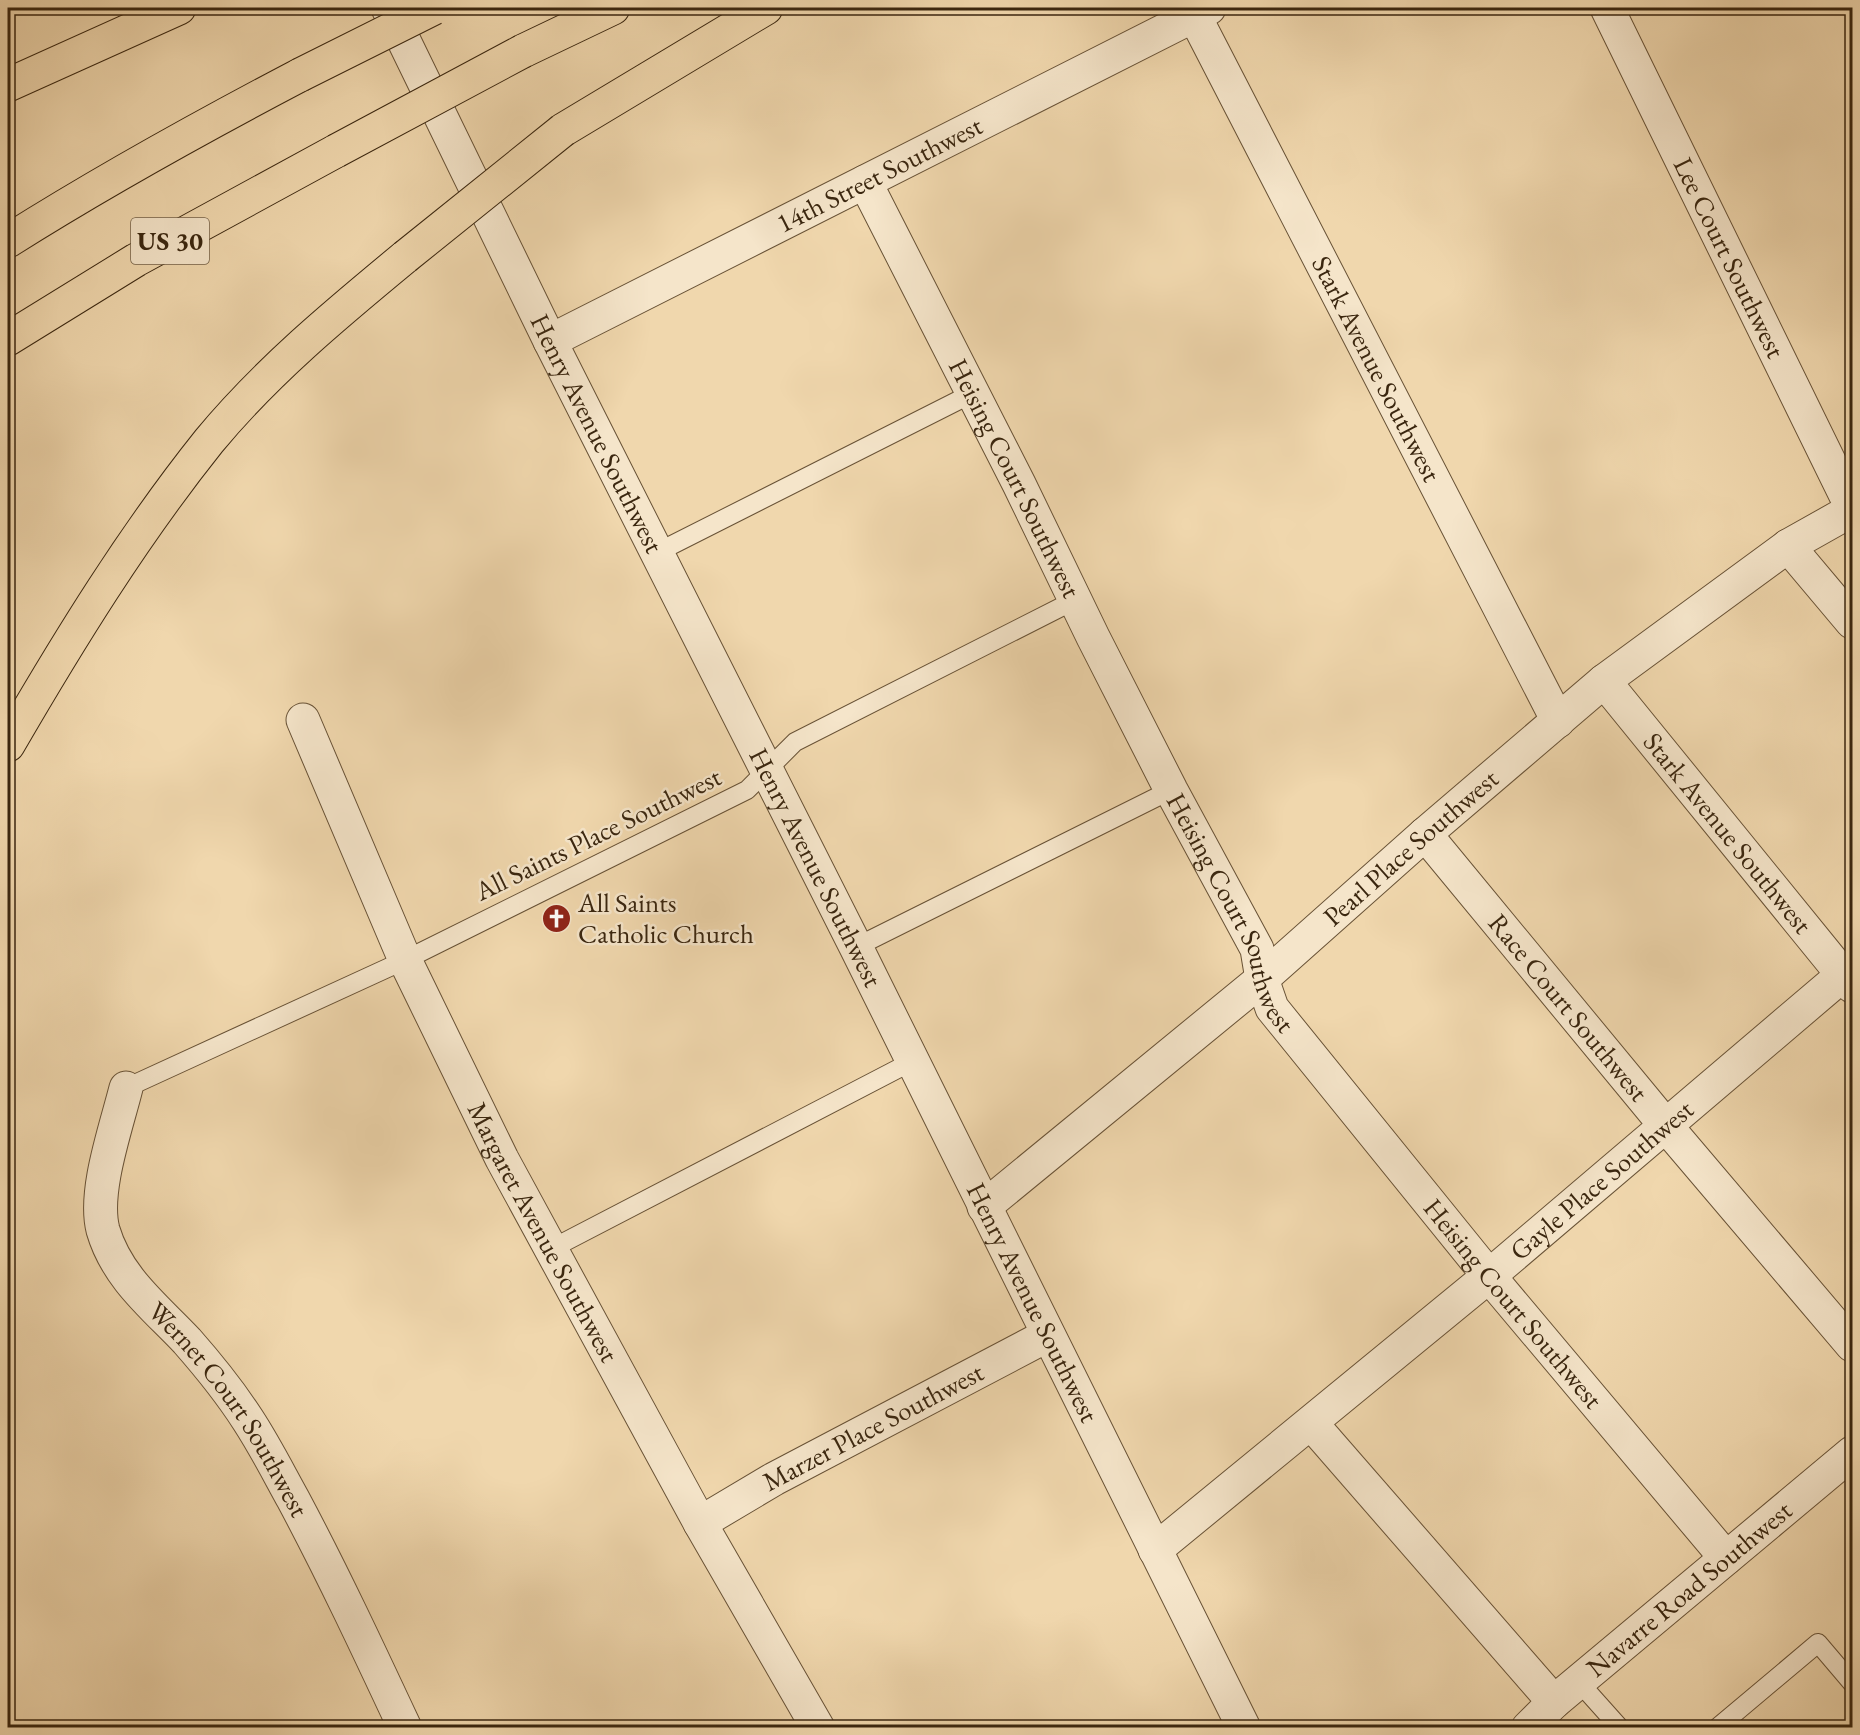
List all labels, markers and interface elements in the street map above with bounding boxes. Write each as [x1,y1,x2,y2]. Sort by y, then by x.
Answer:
street label: 14th Street Southwest [770,107,988,241]
street label: Lee Court Southwest [1666,151,1794,364]
road number: US 30 [131,218,209,264]
street label: Stark Avenue Southwest [1304,250,1450,488]
street label: Henry Avenue Southwest [522,308,672,559]
street label: Heising Court Southwest [941,352,1090,604]
street label: Stark Avenue Southwest [1636,725,1821,941]
street label: Henry Avenue Southwest [741,742,891,993]
street label: All Saints Place Southwest [468,758,727,909]
street label: Pearl Place Southwest [1315,761,1506,934]
street label: Heising Court Southwest [1159,787,1303,1040]
place label: All Saints Catholic Church [577,885,754,951]
church icon: All Saints Catholic Church [541,903,573,935]
street label: Race Court Southwest [1481,906,1657,1109]
street label: Gayle Place Southwest [1502,1091,1701,1268]
street label: Margaret Avenue Southwest [460,1096,627,1369]
street label: Henry Avenue Southwest [959,1176,1107,1428]
street label: Heising Court Southwest [1416,1191,1611,1416]
street label: Wernet Court Southwest [141,1294,318,1523]
street label: Marzer Place Southwest [756,1354,990,1499]
street label: Navarre Road Southwest [1579,1492,1799,1685]

